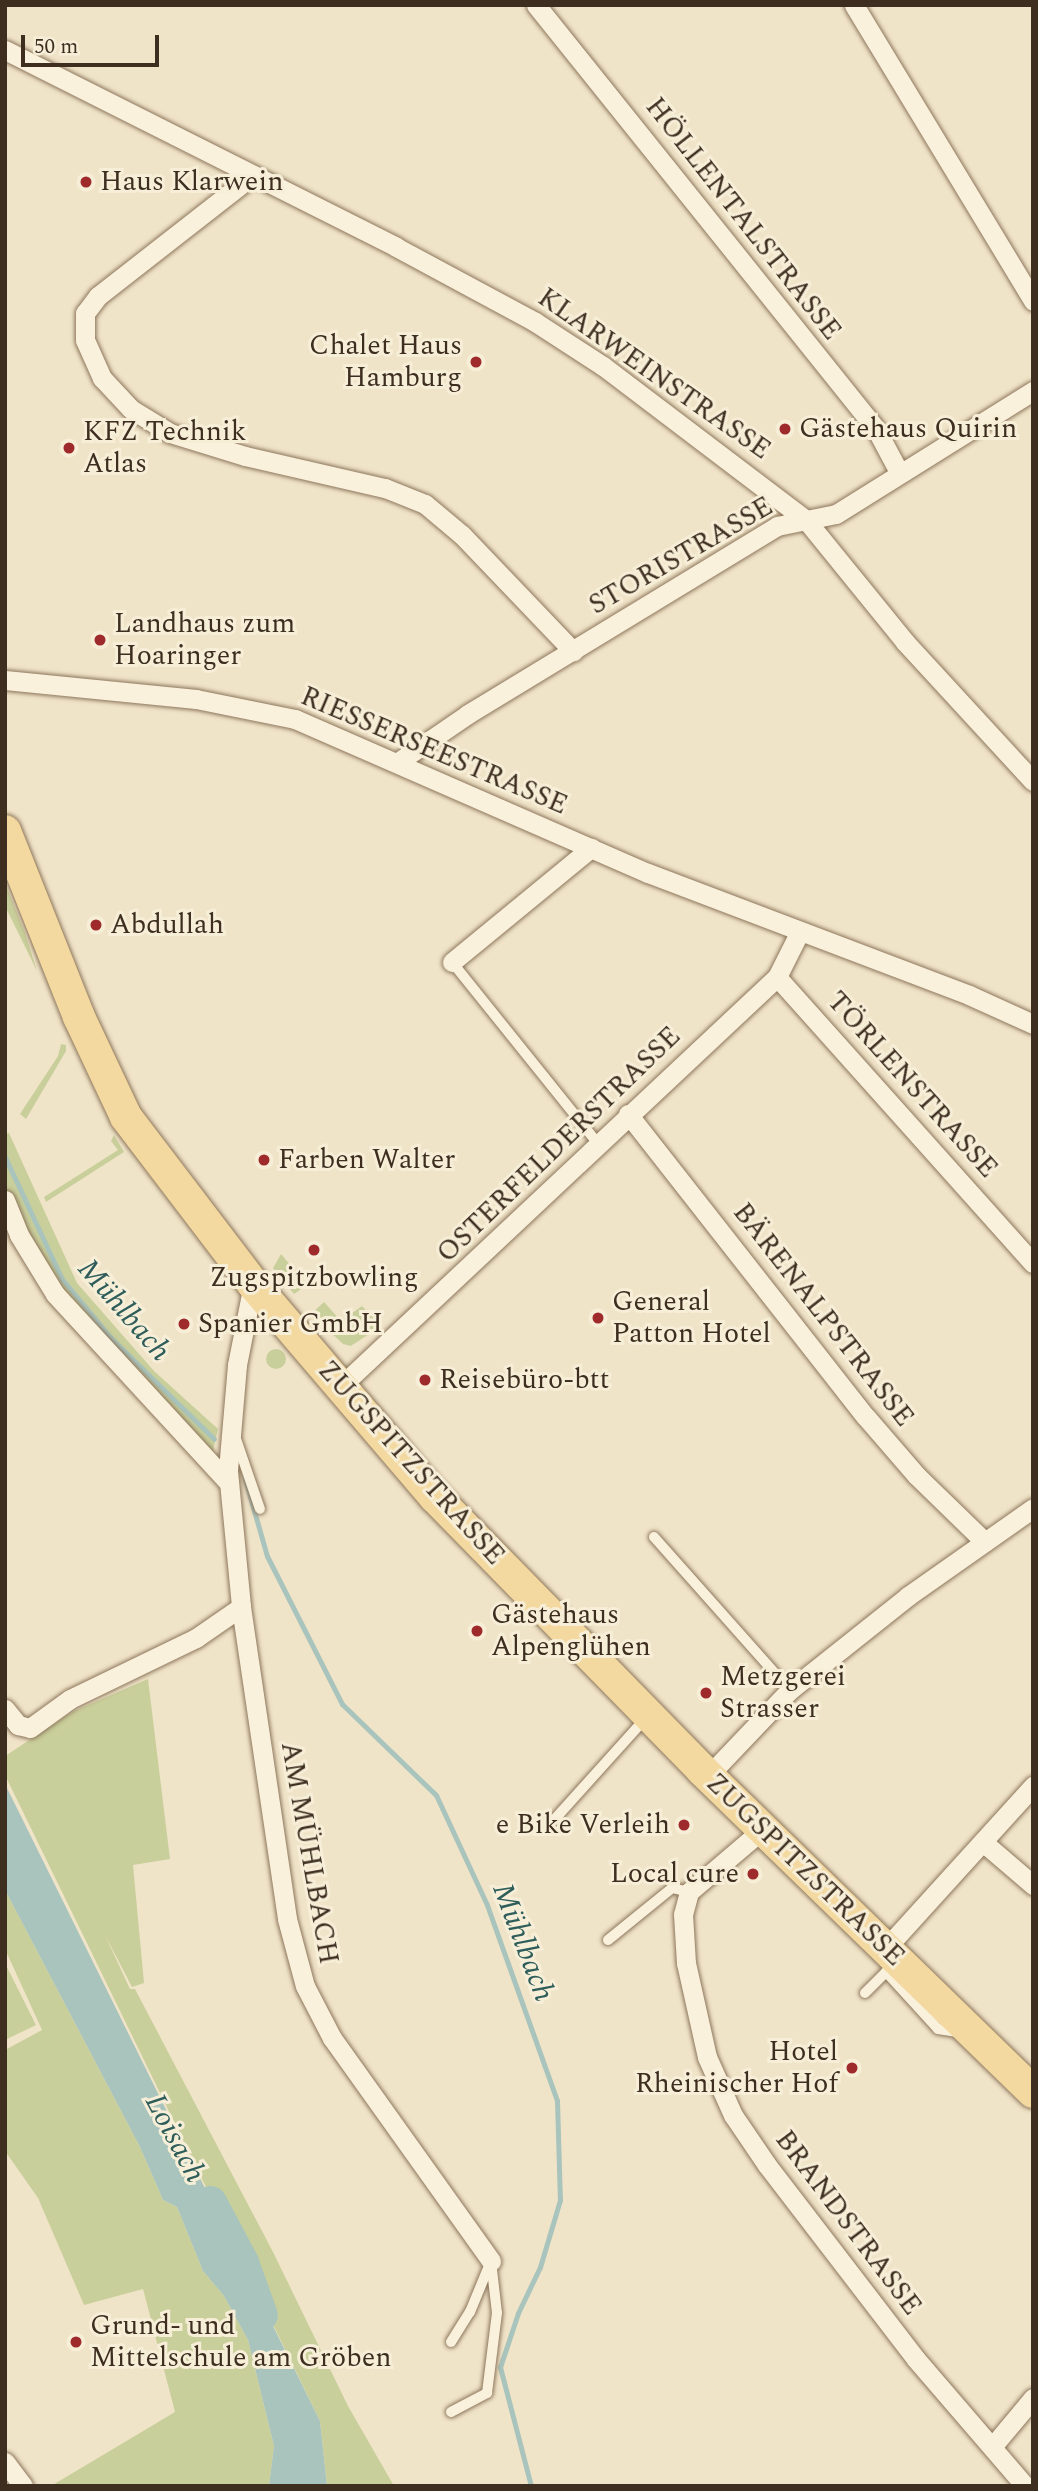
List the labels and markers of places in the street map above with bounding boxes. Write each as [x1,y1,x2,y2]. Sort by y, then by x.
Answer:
place label: Haus Klarwein [100,165,283,199]
marker: Haus Klarwein [78,174,94,190]
place label: Chalet Haus Hamburg [309,329,462,395]
marker: Chalet Haus Hamburg [468,354,484,370]
place label: Gästehaus Quirin [799,412,1017,446]
place label: KFZ Technik Atlas [83,415,246,481]
marker: Gästehaus Quirin [777,421,793,437]
marker: KFZ Technik Atlas [61,440,77,456]
place label: Landhaus zum Hoaringer [114,607,295,673]
marker: Landhaus zum Hoaringer [92,632,108,648]
place label: Abdullah [110,908,224,942]
marker: Abdullah [88,917,104,933]
place label: Farben Walter [278,1143,455,1177]
marker: Farben Walter [256,1152,272,1168]
marker: Zugspitzbowling [306,1242,322,1258]
place label: Zugspitzbowling [210,1261,418,1295]
place label: General Patton Hotel [612,1285,771,1351]
place label: Spanier GmbH [198,1307,383,1341]
marker: General Patton Hotel [590,1310,606,1326]
marker: Spanier GmbH [176,1316,192,1332]
place label: Reisebüro-btt [439,1363,609,1397]
marker: Reisebüro-btt [417,1372,433,1388]
place label: Gästehaus Alpenglühen [491,1598,651,1664]
marker: Gästehaus Alpenglühen [469,1623,485,1639]
place label: Metzgerei Strasser [720,1660,846,1726]
marker: Metzgerei Strasser [698,1685,714,1701]
place label: e Bike Verleih [496,1808,670,1842]
marker: e Bike Verleih [676,1817,692,1833]
place label: Local cure [610,1857,739,1891]
marker: Local cure [745,1866,761,1882]
place label: Hotel Rheinischer Hof [635,2035,838,2101]
marker: Hotel Rheinischer Hof [844,2060,860,2076]
place label: Grund- und Mittelschule am Gröben [90,2309,392,2375]
marker: Grund- und Mittelschule am Gröben [68,2334,84,2350]

